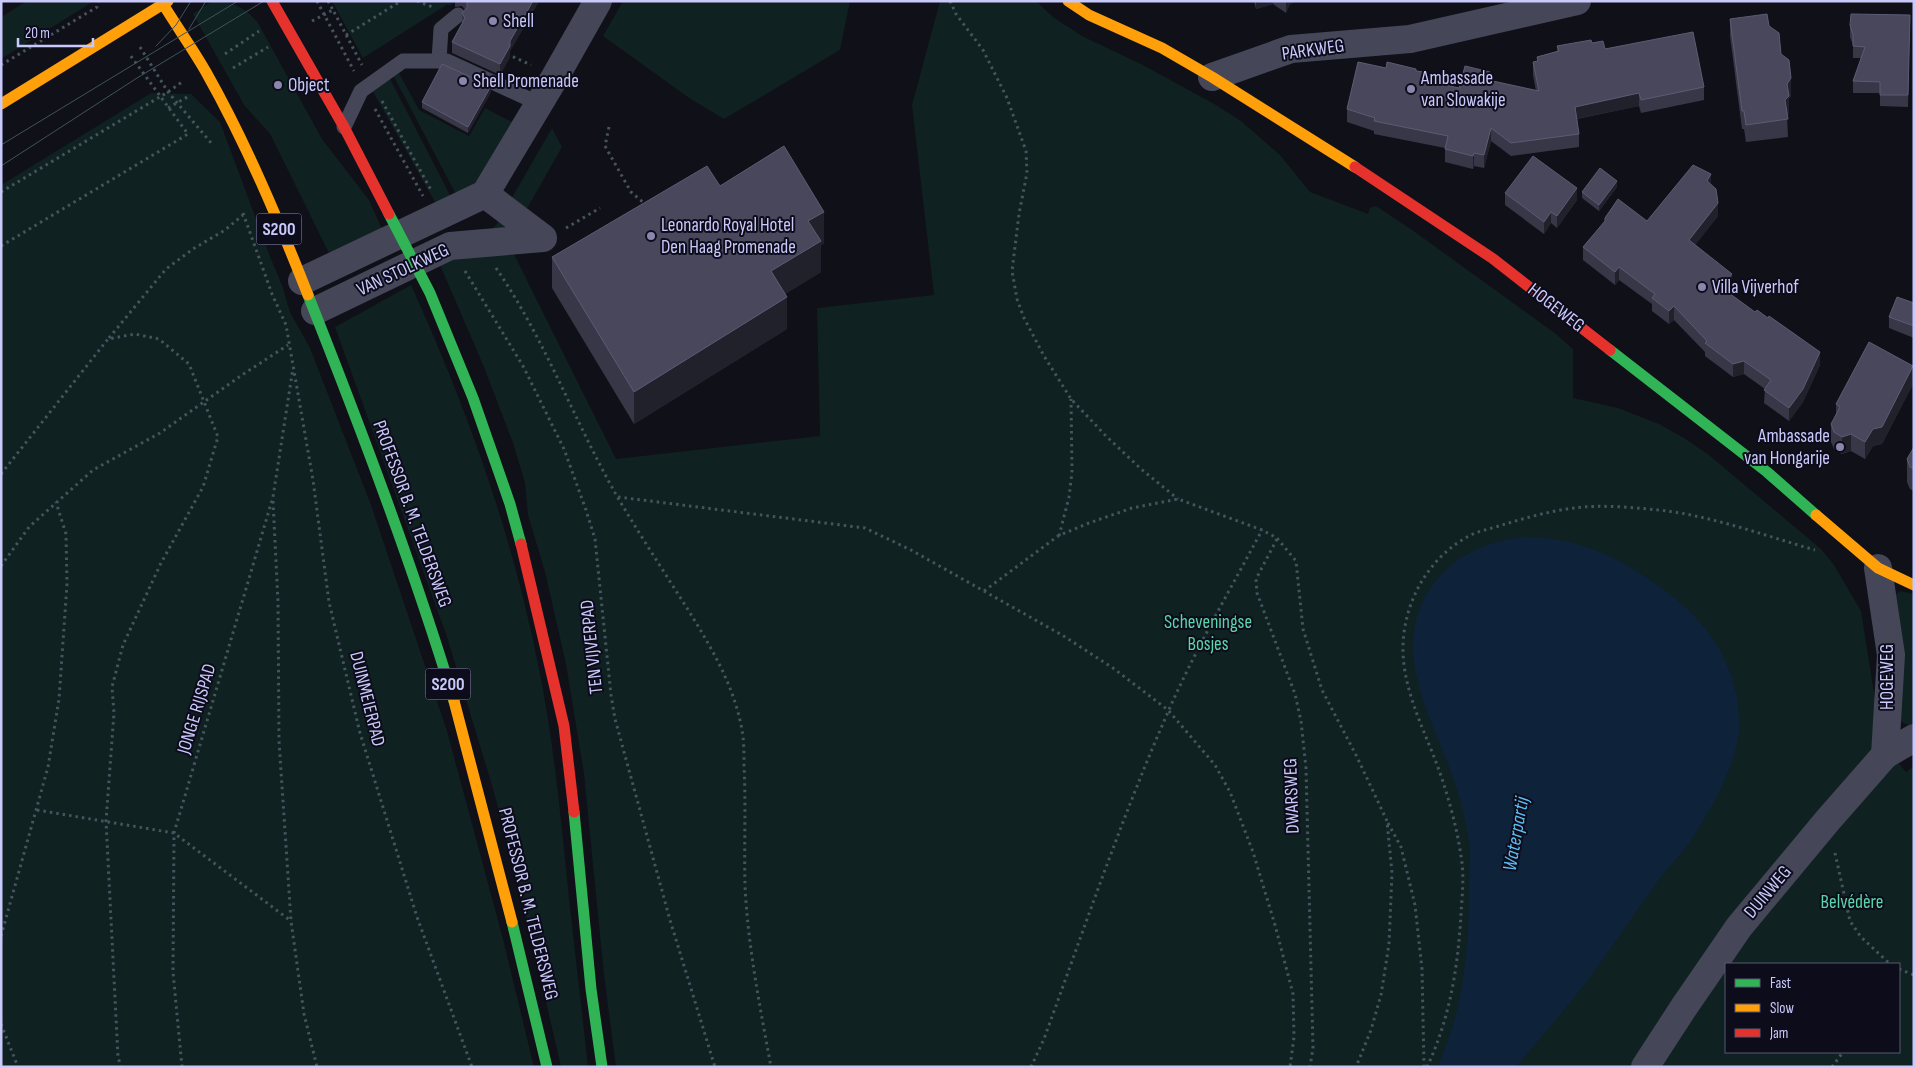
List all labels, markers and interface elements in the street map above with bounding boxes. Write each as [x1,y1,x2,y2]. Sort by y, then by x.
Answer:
place label: Shell [503,10,534,33]
scale bar [18,15,92,47]
marker: Shell [487,15,499,27]
text: 20 m [25,24,50,43]
street label: PARKWEG [1280,34,1346,66]
place label: Ambassade van Slowakije [1420,67,1506,112]
place label: Shell Promenade [473,70,579,93]
place label: Object [288,74,330,97]
marker: Shell Promenade [457,75,469,87]
marker: Object [272,79,284,91]
marker: Ambassade van Slowakije [1405,83,1417,95]
road number: S200 [256,213,302,244]
place label: Leonardo Royal Hotel Den Haag Promenade [661,214,796,259]
marker: Leonardo Royal Hotel Den Haag Promenade [645,230,657,242]
street label: VAN STOLKWEG [353,239,453,301]
place label: Villa Vijverhof [1712,276,1799,299]
street label: HOGEWEG [1523,279,1589,337]
marker: Villa Vijverhof [1696,281,1708,293]
street label: PROFESSOR B. M. TELDERSWEG [367,417,457,611]
place label: Ambassade van Hongarije [1744,425,1830,470]
marker: Ambassade van Hongarije [1834,441,1846,453]
street label: TEN VIJVERPAD [576,599,608,695]
park label: Scheveningse Bosjes [1164,611,1252,656]
street label: HOGEWEG [1876,644,1899,710]
street label: DUINMEIERPAD [344,649,390,749]
street label: JONGE RIJSPAD [172,661,222,758]
road number: S200 [426,669,470,700]
street label: DWARSWEG [1279,758,1305,834]
water label: Waterpartij [1498,794,1535,873]
street label: PROFESSOR B. M. TELDERSWEG [493,806,563,1002]
street label: DUINWEG [1739,861,1797,923]
park label: Belvédère [1821,891,1883,914]
legend [1725,963,1900,1053]
text: Fast [1770,974,1792,993]
text: Slow [1770,999,1794,1018]
text: Jam [1769,1024,1788,1043]

